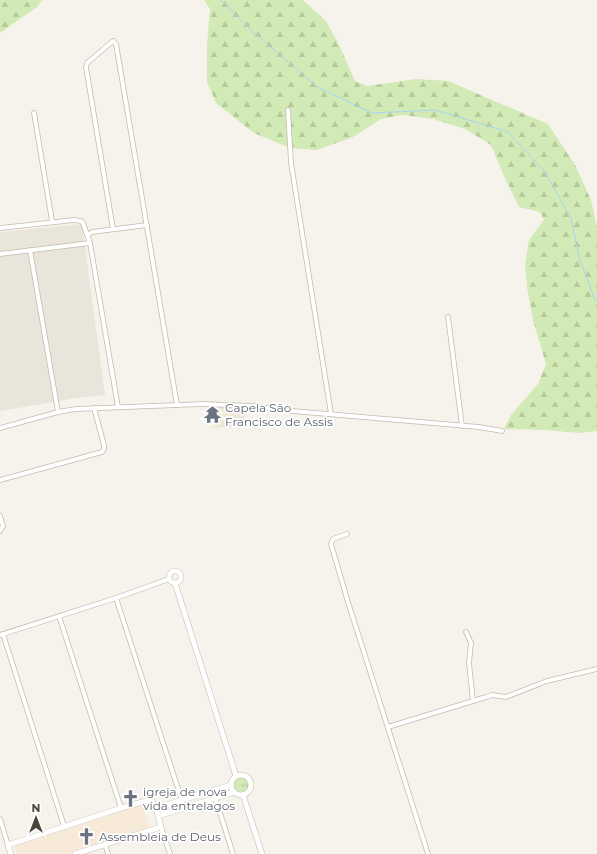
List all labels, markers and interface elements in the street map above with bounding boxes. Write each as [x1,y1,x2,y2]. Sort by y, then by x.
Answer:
place label: Capela São Francisco de Assis [225,400,333,429]
temple icon: Capela São Francisco de Assis [202,405,222,425]
place label: igreja de nova vida entrelagos [143,784,235,813]
church icon: igreja de nova vida entrelagos [120,789,140,809]
north arrow [16,798,56,838]
text: N [32,801,40,815]
church icon: Assembleia de Deus [76,827,96,847]
place label: Assembleia de Deus [99,829,221,844]

